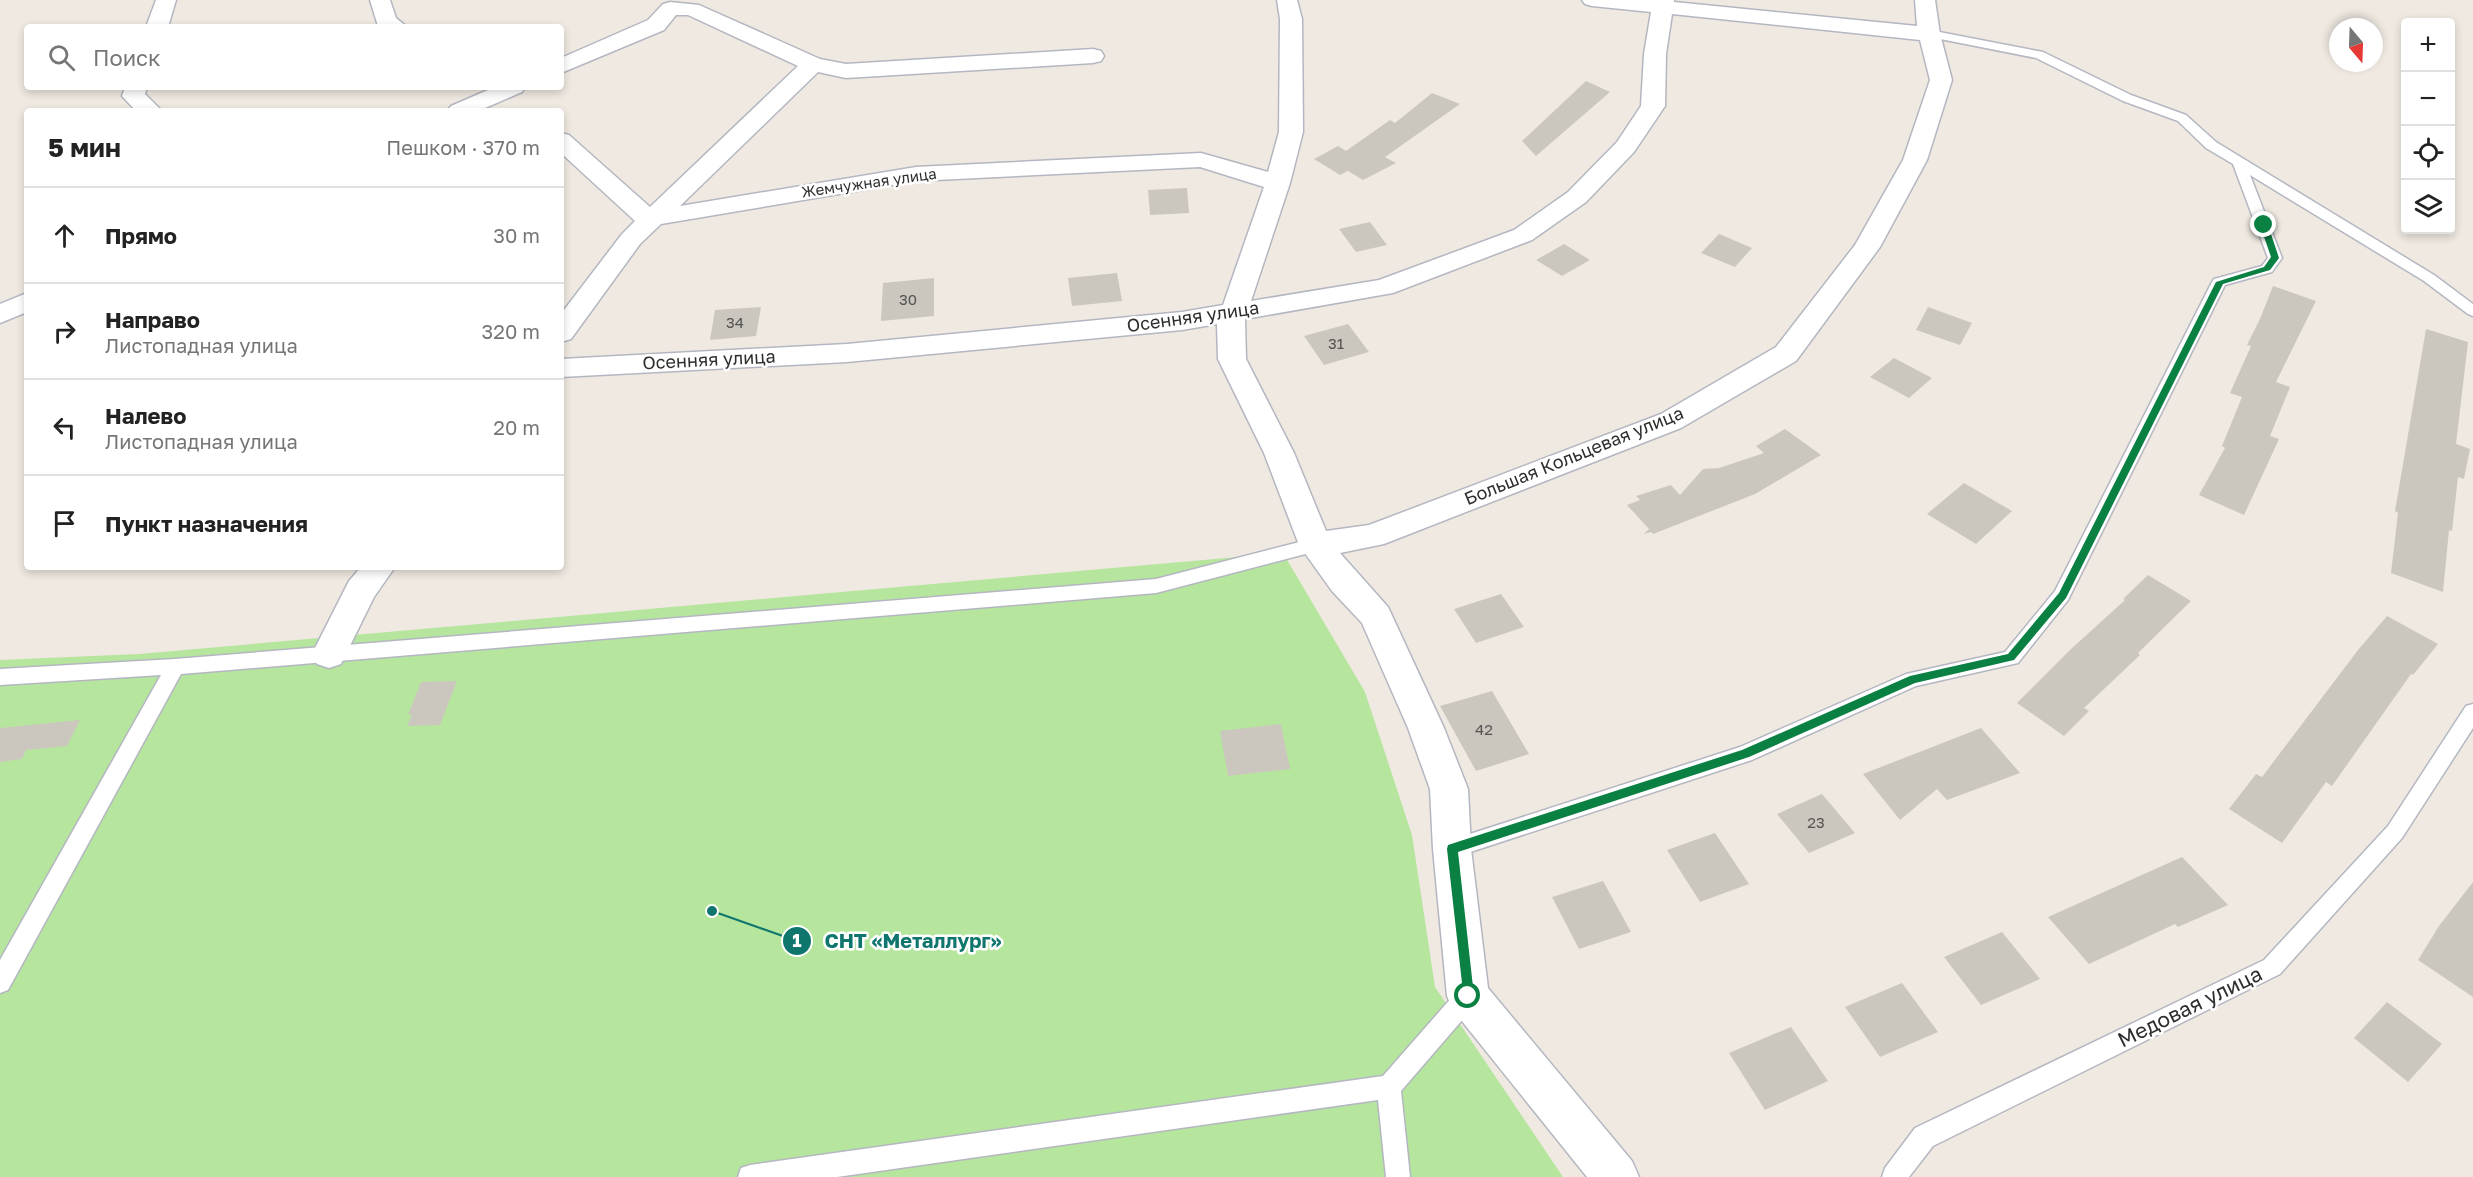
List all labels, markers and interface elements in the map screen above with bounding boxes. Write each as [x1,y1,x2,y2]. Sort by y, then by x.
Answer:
north arrow [2329,18,2383,72]
map controls [2401,18,2455,234]
button: + [2401,18,2455,72]
search box [24,24,564,90]
icon: search [45,41,78,74]
text: Поиск [93,44,161,71]
button: − [2401,72,2455,126]
button: locate [2401,126,2455,180]
text: 5 мин [48,132,121,163]
text: Пешком · 370 m [386,135,540,159]
street label: Жемчужная улица [800,164,938,200]
button: layers [2401,180,2455,234]
route end [2250,211,2276,237]
icon: ahead [48,219,81,252]
text: Прямо [105,222,177,249]
text: 30 m [493,223,540,247]
house number: 30 [899,290,917,308]
street label: Осенняя улица [1125,296,1260,336]
text: Направо [105,306,200,333]
house number: 34 [726,313,744,331]
icon: right [48,315,81,348]
text: 320 m [482,319,540,343]
text: Листопадная улица [105,333,298,357]
house number: 31 [1328,334,1344,352]
street label: Осенняя улица [642,345,776,373]
street label: Большая Кольцевая улица [1461,401,1686,509]
text: Налево [105,402,187,429]
icon: left [48,411,81,444]
text: 20 m [493,415,540,439]
text: Листопадная улица [105,429,298,453]
icon: arrive [48,507,81,540]
text: Пункт назначения [105,510,308,537]
house number: 42 [1475,720,1493,738]
house number: 23 [1807,813,1825,831]
callout: СНТ «Металлург» [782,922,1013,960]
text: СНТ «Металлург» [824,928,1002,952]
text: 1 [792,929,802,951]
street label: Медовая улица [2113,960,2266,1052]
route start [1454,982,1480,1008]

